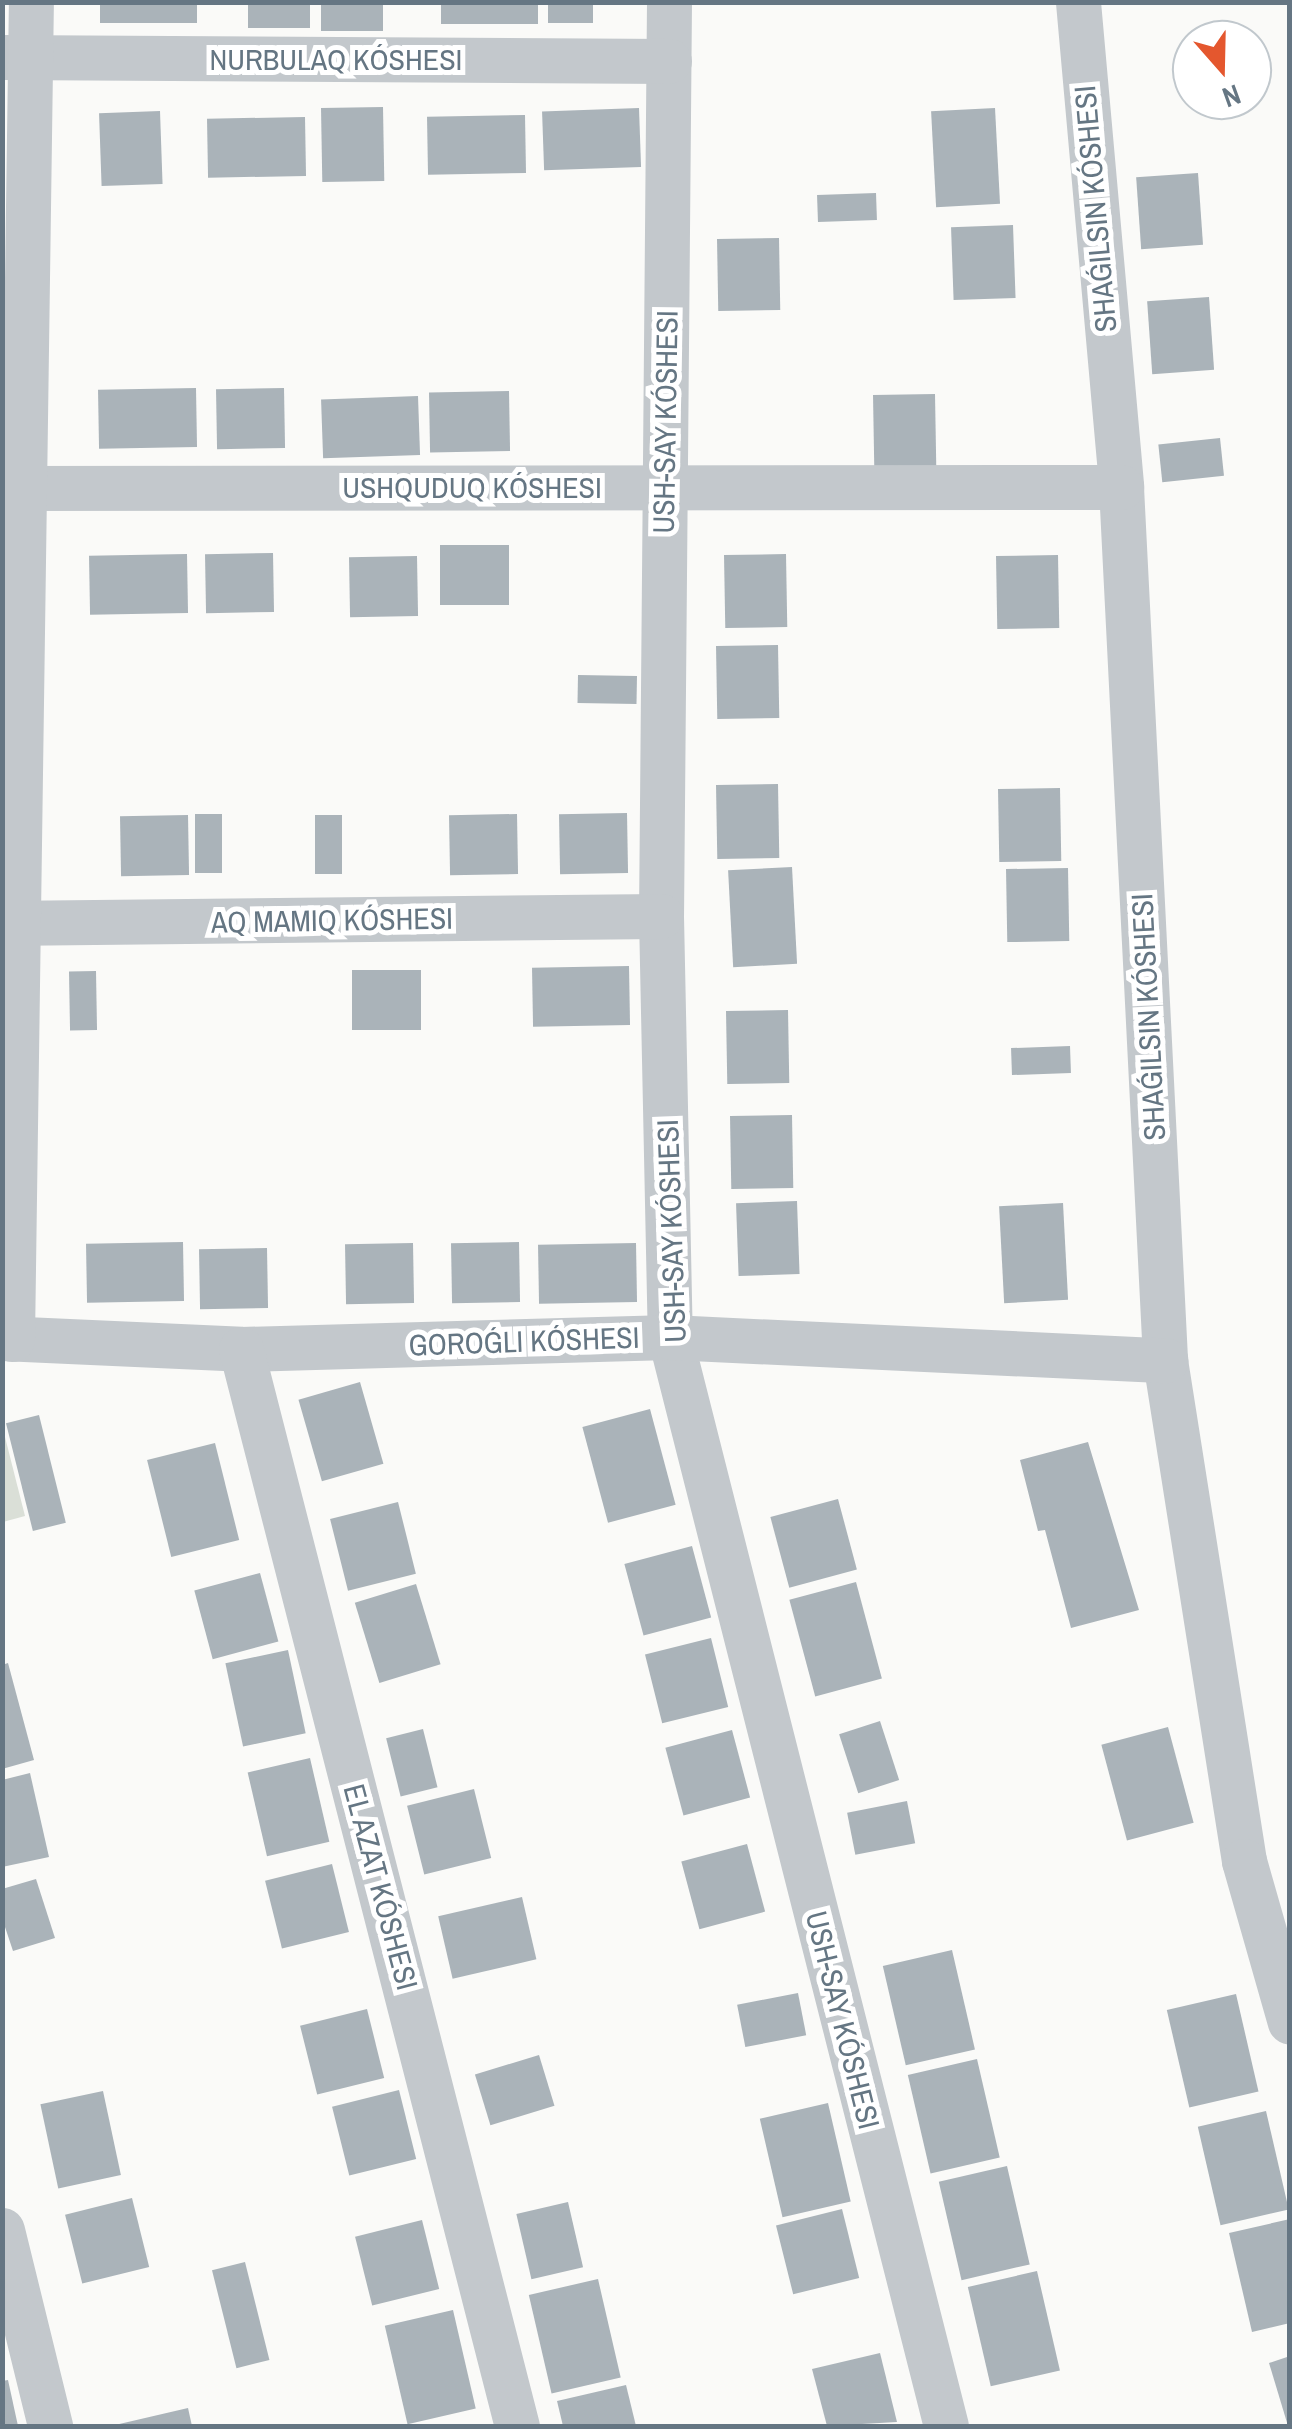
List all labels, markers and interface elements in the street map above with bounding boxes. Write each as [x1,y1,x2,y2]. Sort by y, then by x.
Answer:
north arrow [1172,20,1272,120]
street label: NURBULAQ KÓSHESI [210,41,462,77]
text: N [1217,76,1246,117]
street label: SHAǴILSIN KÓSHESI [1066,84,1124,334]
street label: USH-SAY KÓSHESI [645,310,685,534]
street label: USHQUDUQ KÓSHESI [342,469,602,505]
street label: SHAǴILSIN KÓSHESI [1124,892,1172,1142]
street label: AQ MAMIQ KÓSHESI [211,900,453,940]
street label: USH-SAY KÓSHESI [649,1119,693,1343]
street label: GOROǴLI KÓSHESI [408,1319,640,1363]
street label: EL AZAT KÓSHESI [336,1779,426,1995]
street label: USH-SAY KÓSHESI [798,1907,888,2133]

